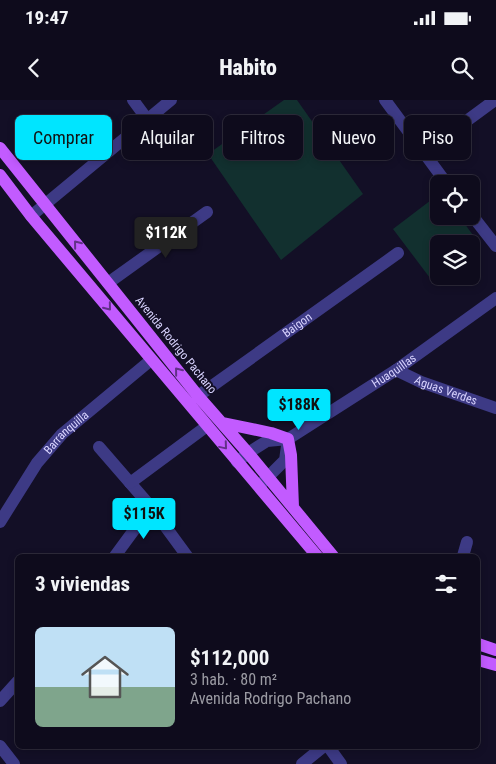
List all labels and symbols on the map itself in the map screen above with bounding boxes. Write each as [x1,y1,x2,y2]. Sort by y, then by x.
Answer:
pin: $112K [131,216,201,259]
one-way arrow [74,240,83,250]
street label: Avenida Rodrigo Pachano [132,294,220,396]
one-way arrow [103,302,112,311]
street label: Baigon [280,310,315,340]
street label: Huaquillas [369,351,419,391]
one-way arrow [176,368,184,377]
street label: Aguas Verdes [412,373,479,408]
pin: $188K [264,388,334,431]
street label: Barranquilla [41,408,92,457]
one-way arrow [218,440,227,449]
pin: $115K [109,498,179,540]

